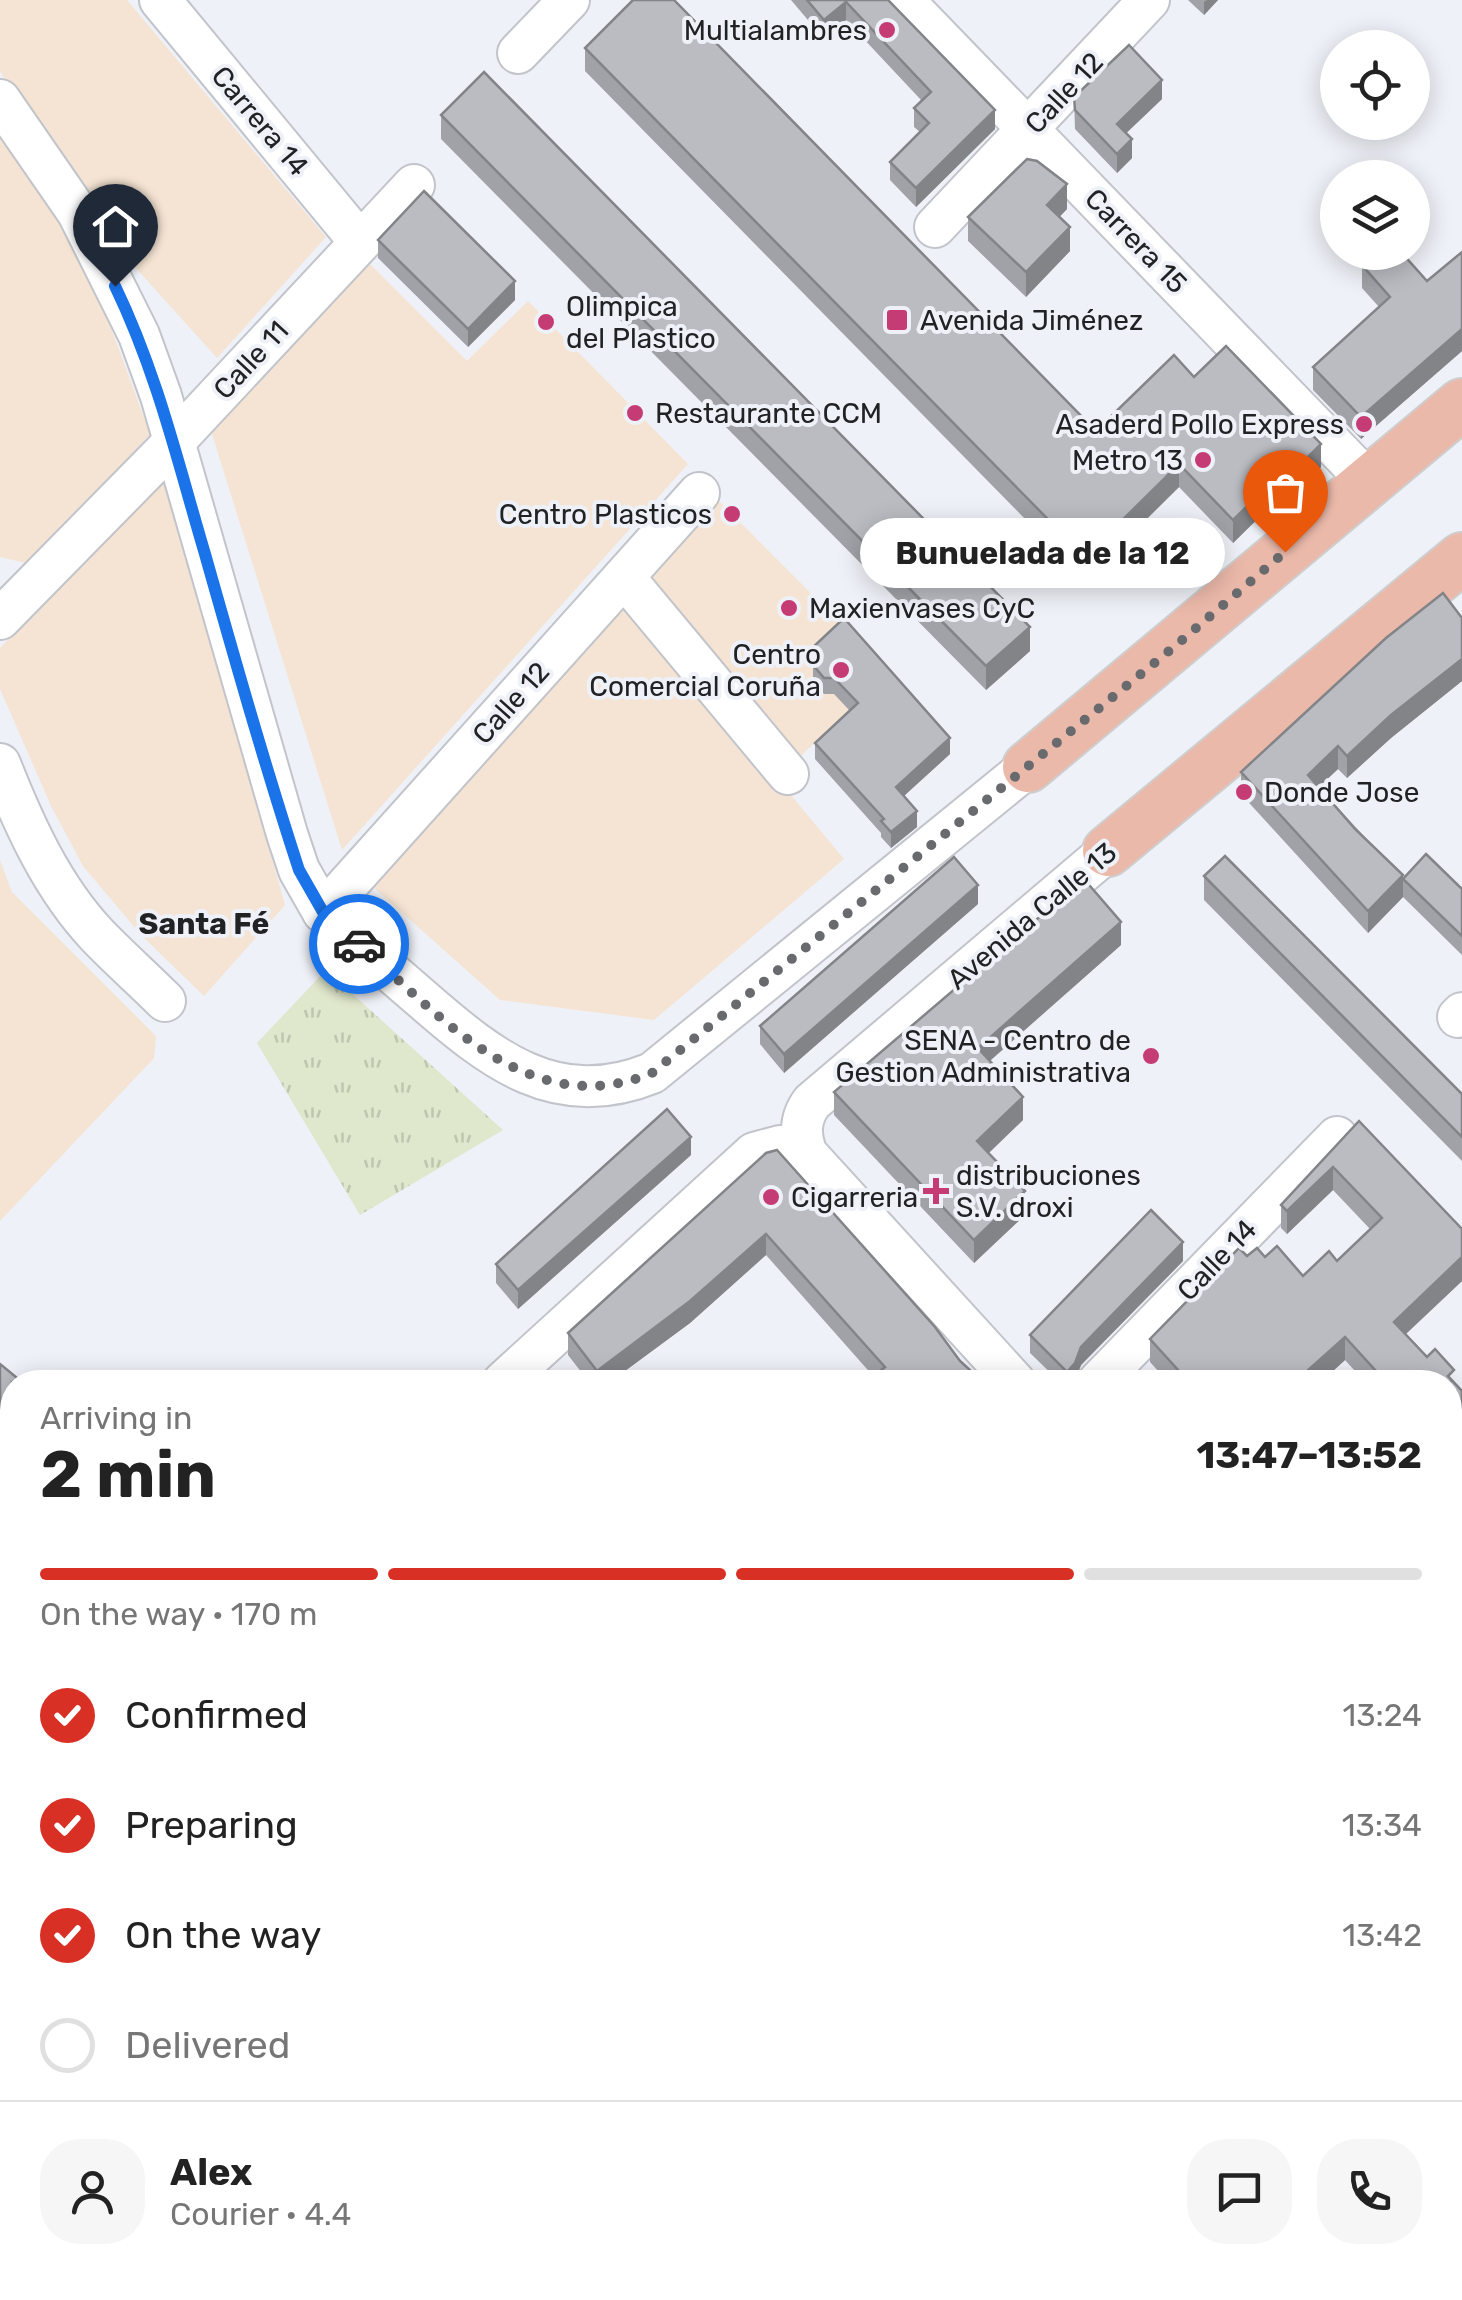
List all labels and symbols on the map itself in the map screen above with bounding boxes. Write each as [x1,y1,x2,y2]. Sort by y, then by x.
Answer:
place label: Multialambres [684,14,867,47]
marker: Multialambres [876,19,898,41]
street label: Calle 12 [1018,46,1110,140]
street label: Carrera 14 [205,59,315,183]
street label: Carrera 15 [1078,182,1194,300]
pin [73,184,158,287]
place label: Olimpica del Plastico [566,290,716,355]
place label: Avenida Jiménez [920,304,1143,337]
marker: Avenida Jiménez [884,307,910,333]
marker: Olimpica del Plastico [535,311,557,333]
street label: Calle 11 [207,314,295,406]
place label: Restaurante CCM [655,397,882,430]
marker: Restaurante CCM [624,402,646,424]
place label: Asaderd Pollo Express [1056,408,1344,441]
marker: Asaderd Pollo Express [1353,413,1375,435]
place label: Metro 13 [1072,444,1183,477]
marker: Metro 13 [1192,449,1214,471]
pin [1243,450,1328,553]
place label: Centro Plasticos [499,498,712,531]
marker: Centro Plasticos [721,503,743,525]
callout: Bunuelada de la 12 [860,517,1225,587]
place label: Maxienvases CyC [809,592,1035,625]
marker: Maxienvases CyC [778,597,800,619]
place label: Centro Comercial Coruña [589,638,821,703]
street label: Calle 12 [466,655,556,751]
marker: Centro Comercial Coruña [830,659,852,681]
place label: Donde Jose [1264,776,1419,809]
marker: Donde Jose [1233,781,1255,803]
street label: Avenida Calle 13 [941,836,1123,996]
courier [309,894,409,994]
district label: Santa Fé [139,906,269,942]
place label: SENA - Centro de Gestion Administrativa [835,1024,1131,1089]
marker: SENA - Centro de Gestion Administrativa [1140,1045,1162,1067]
place label: distribuciones S.V. droxi [956,1159,1141,1224]
marker: distribuciones S.V. droxi [925,1180,947,1202]
place label: Cigarreria [791,1181,918,1214]
marker: Cigarreria [760,1186,782,1208]
street label: Calle 14 [1171,1213,1263,1307]

